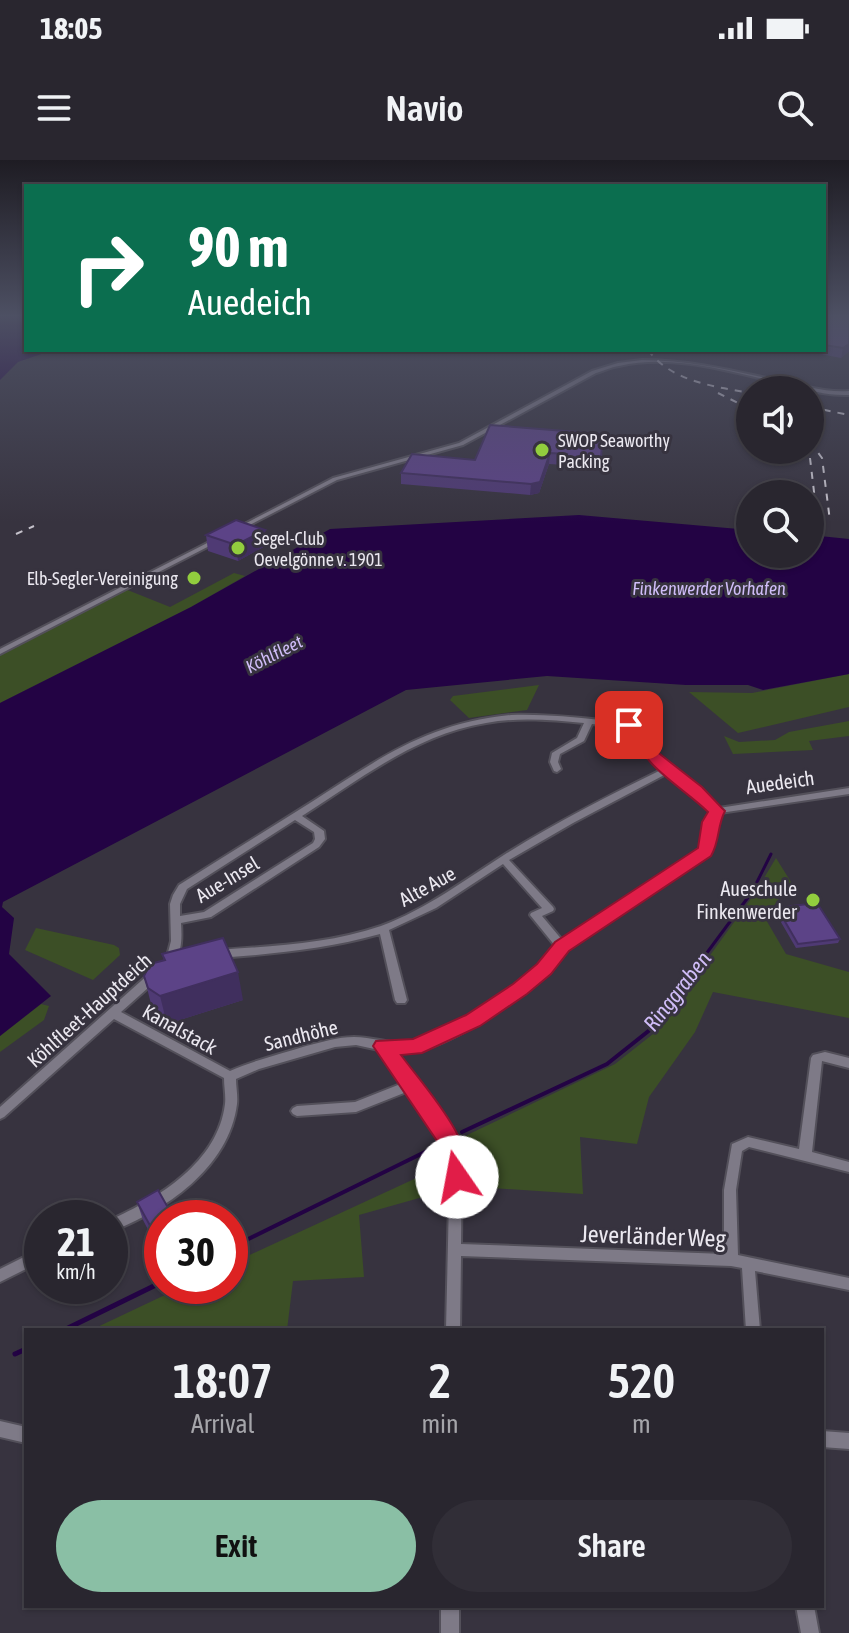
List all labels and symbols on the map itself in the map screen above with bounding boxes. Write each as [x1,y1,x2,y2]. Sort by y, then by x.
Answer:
place label: SWOP Seaworthy Packing [558,430,670,472]
marker: SWOP Seaworthy Packing [533,441,551,459]
place label: Segel-Club Oevelgönne v. 1901 [254,528,383,570]
marker: Segel-Club Oevelgönne v. 1901 [229,539,247,557]
place label: Elb-Segler-Vereinigung [27,568,178,589]
marker: Elb-Segler-Vereinigung [185,569,203,587]
water label: Finkenwerder Vorhafen [632,578,786,599]
water label: Köhlfleet [242,630,307,677]
pin [595,691,663,759]
street label: Auedeich [744,766,816,798]
street label: Aue-Insel [191,851,263,907]
street label: Alte Aue [395,861,459,911]
place label: Aueschule Finkenwerder [696,877,798,923]
marker: Aueschule Finkenwerder [804,891,822,909]
water label: Ringgraben [638,946,716,1036]
street label: Köhlfleet-Hauptdeich [22,948,156,1072]
street label: Kanalstack [139,999,221,1059]
street label: Sandhöhe [262,1015,340,1055]
position arrow [415,1135,499,1219]
speed limit sign: 30 [144,1200,248,1304]
street label: Jeverländer Weg [580,1220,727,1252]

